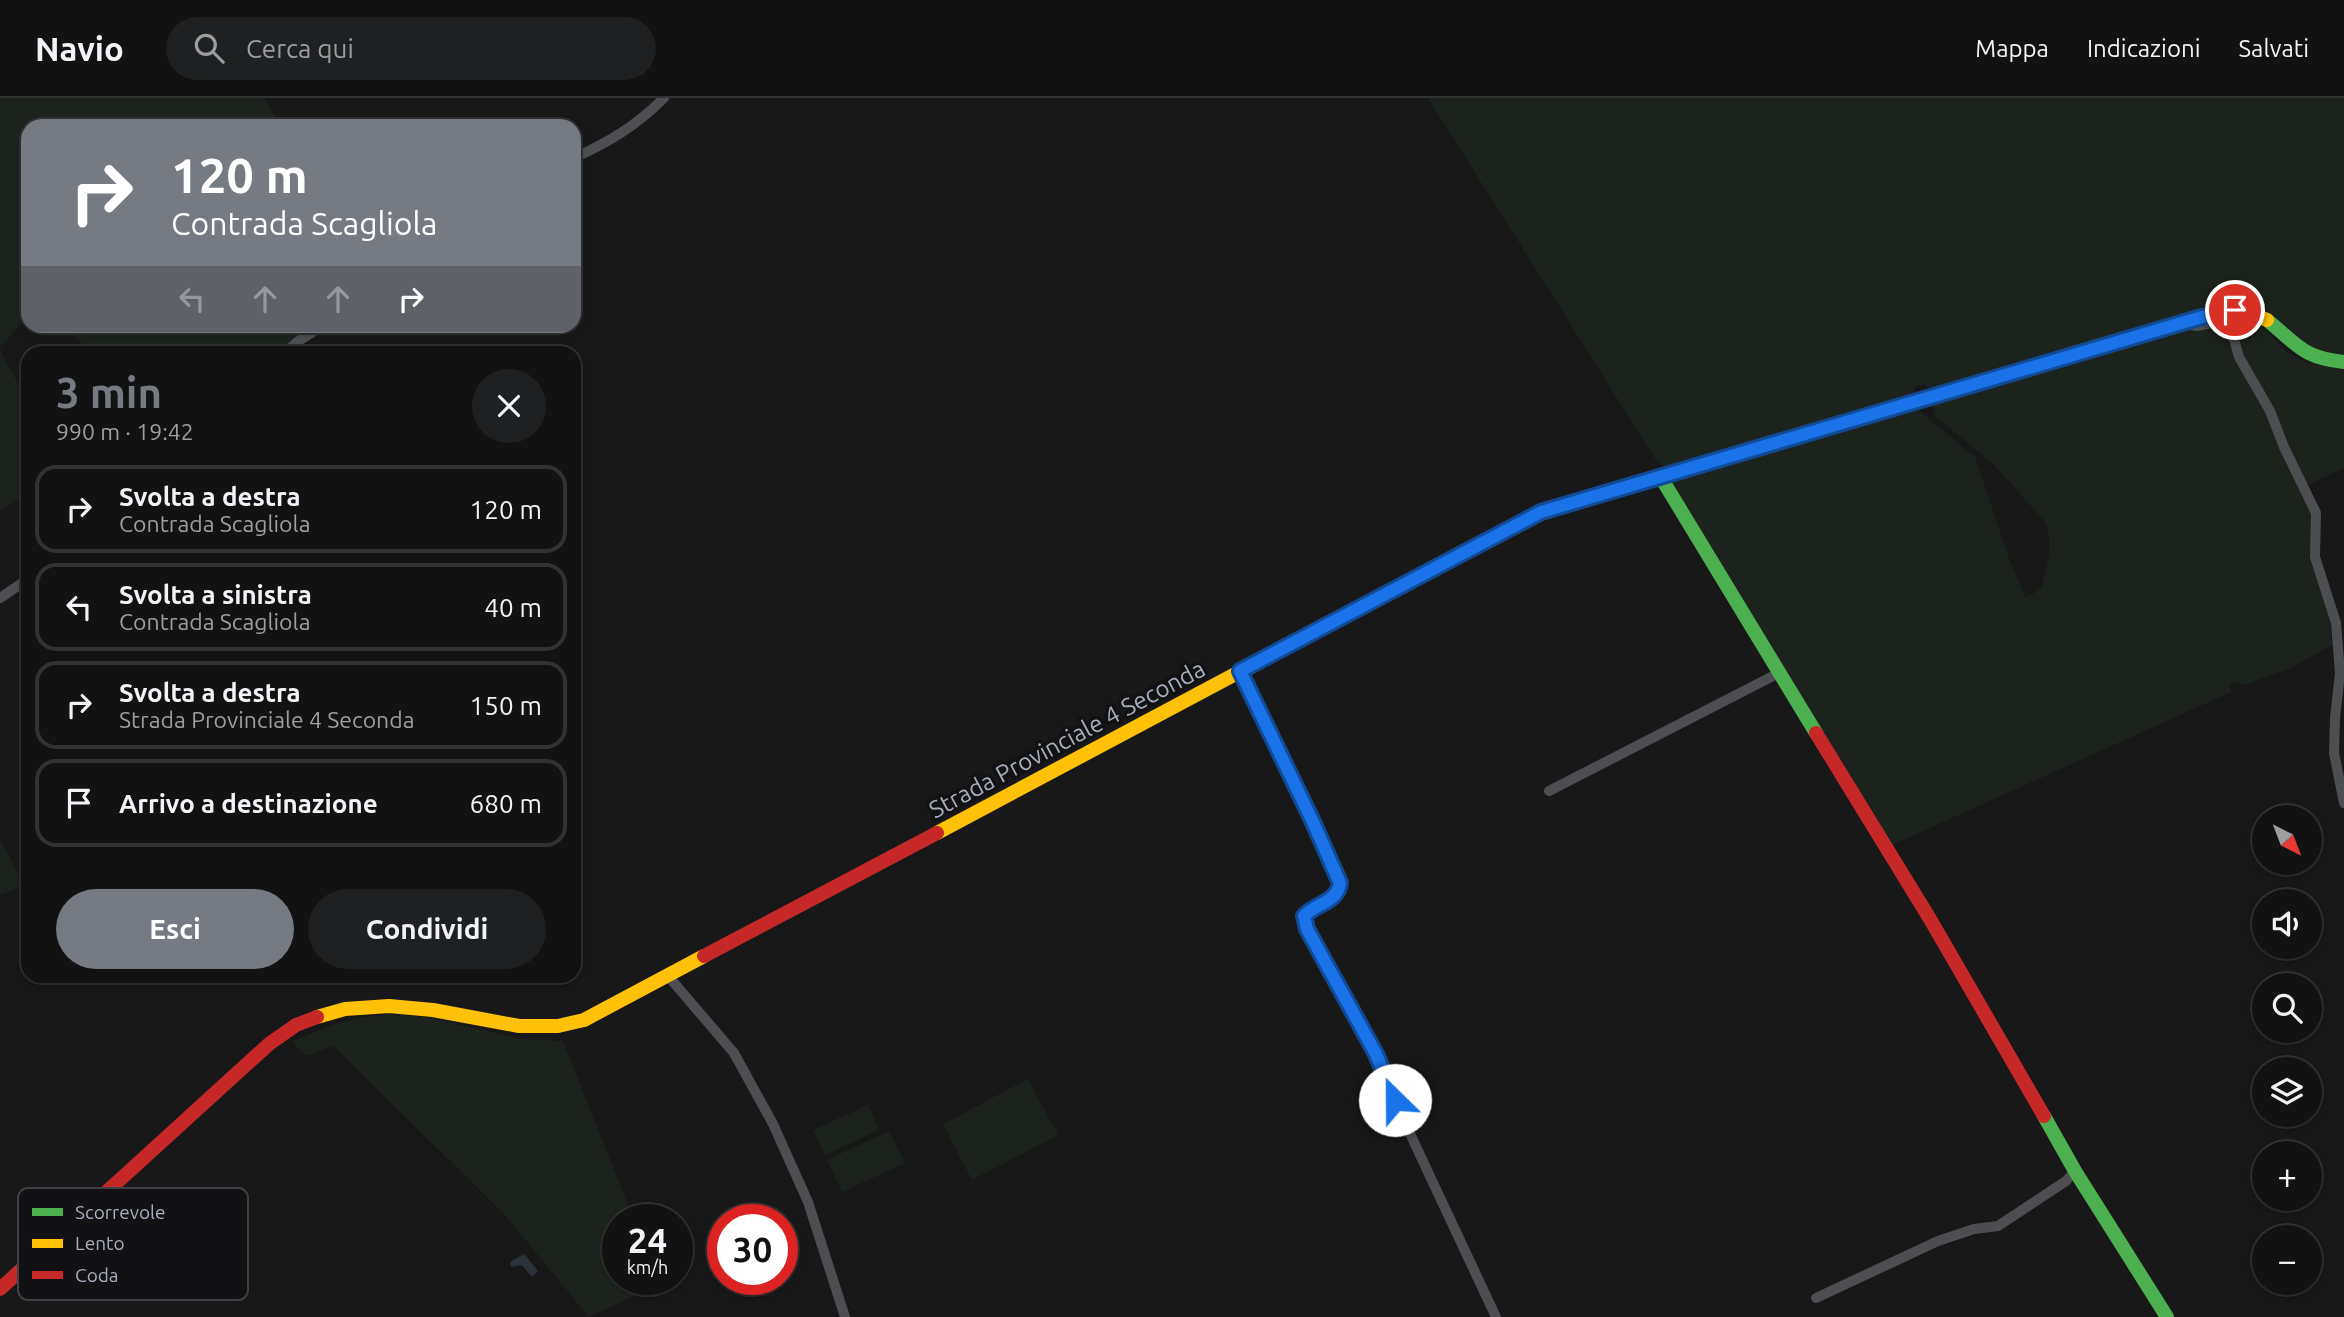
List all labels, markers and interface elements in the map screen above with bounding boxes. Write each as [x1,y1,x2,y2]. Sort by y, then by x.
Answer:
search box [166,17,656,80]
icon: search [190,29,228,67]
text: Navio [35,30,124,67]
text: Cerca qui [246,34,354,63]
text: Mappa [1975,35,2049,62]
text: Indicazioni [2087,35,2201,62]
text: Salvati [2239,35,2309,62]
icon: right [56,147,147,238]
text: 120 m [171,147,308,202]
text: Contrada Scagliola [171,205,437,241]
icon: left [173,280,211,318]
icon: ahead [246,280,284,318]
icon: ahead [319,280,357,318]
icon: right [392,280,430,318]
pin [2205,280,2265,340]
icon: arrive [2216,291,2254,329]
text: 3 min [56,369,162,416]
button: close [472,369,546,443]
text: 990 m · 19:42 [56,419,194,444]
text: Svolta a destra [119,482,301,511]
icon: right [60,490,98,528]
text: 120 m [470,495,542,524]
text: Contrada Scagliola [119,511,310,536]
text: Svolta a sinistra [119,580,312,609]
icon: left [60,588,98,626]
text: 40 m [484,593,542,622]
text: Contrada Scagliola [119,609,310,634]
street label: Strada Provinciale 4 Seconda [925,655,1209,823]
text: Svolta a destra [119,678,301,707]
icon: right [60,686,98,724]
text: 150 m [470,691,542,720]
text: Strada Provinciale 4 Seconda [119,707,415,732]
icon: arrive [60,784,98,822]
text: Arrivo a destinazione [119,789,378,818]
text: 680 m [470,789,542,818]
north arrow [2252,805,2322,875]
map controls [2252,805,2322,1295]
button: Esci [56,889,294,969]
button: Condividi [308,889,546,969]
button: sound [2252,889,2322,959]
button: search [2252,973,2322,1043]
button: layers [2252,1057,2322,1127]
position arrow [1358,1063,1432,1137]
button: + [2252,1141,2322,1211]
legend [18,1188,248,1300]
text: Scorrevole [75,1201,166,1223]
speed limit sign: 30 [707,1204,798,1295]
text: 24 [628,1220,667,1260]
button: − [2252,1225,2322,1295]
text: Lento [75,1232,125,1254]
text: km/h [627,1257,668,1277]
text: Coda [75,1264,119,1286]

